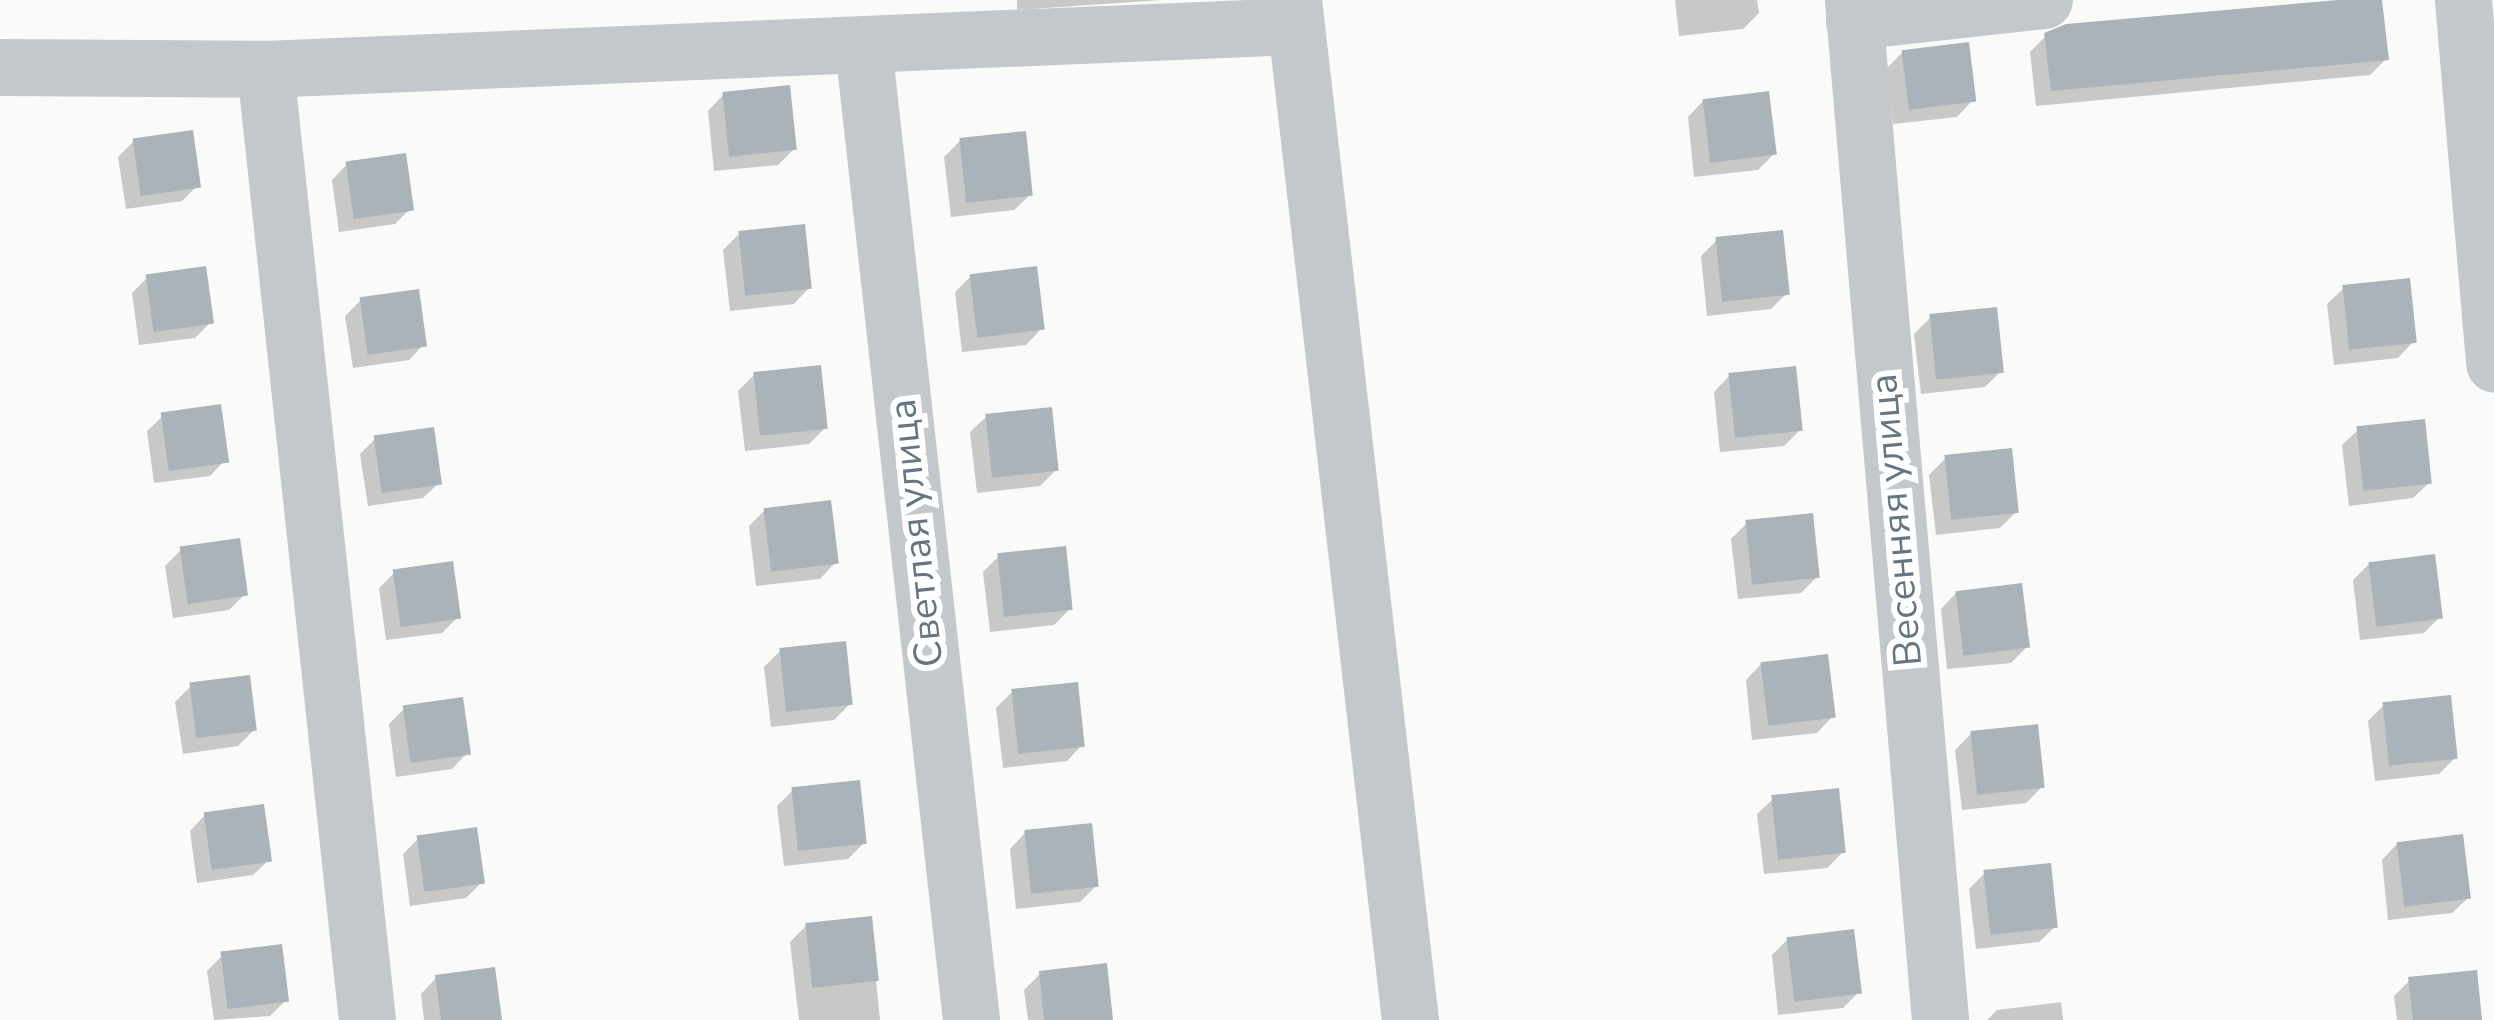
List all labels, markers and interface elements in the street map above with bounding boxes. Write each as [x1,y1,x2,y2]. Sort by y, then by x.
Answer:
street label: Весенняя улица [1861,372,1933,668]
street label: Светлая улица [880,397,954,669]

